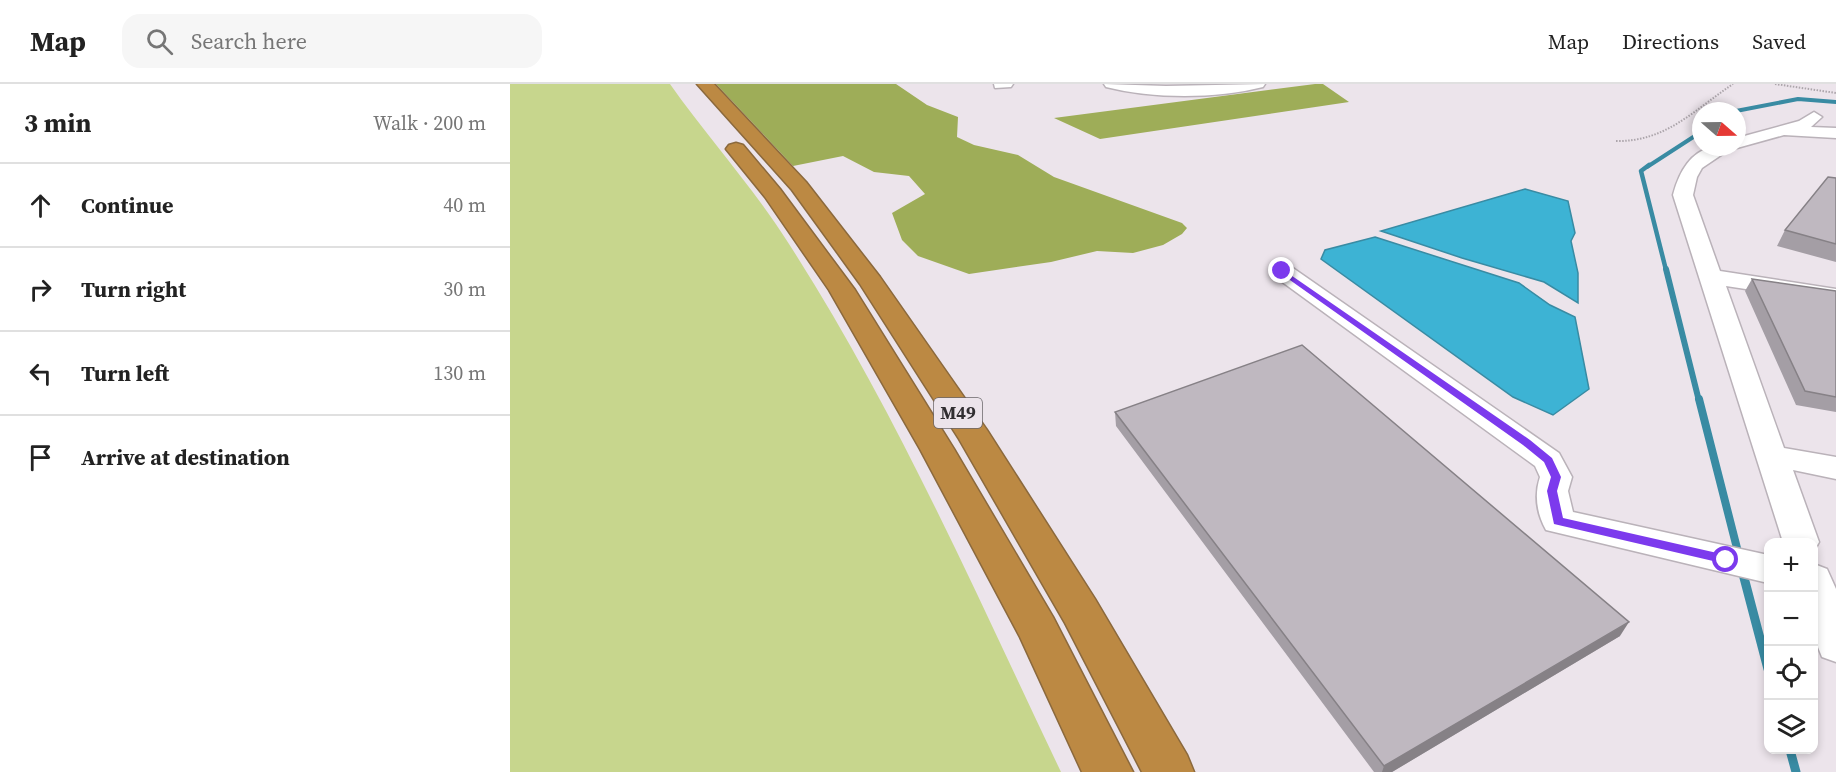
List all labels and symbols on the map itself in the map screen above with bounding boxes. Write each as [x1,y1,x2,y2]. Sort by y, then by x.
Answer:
north arrow [1692,102,1746,156]
route end [1268,257,1294,283]
road number: M49 [934,398,982,428]
route start [1712,546,1738,572]

